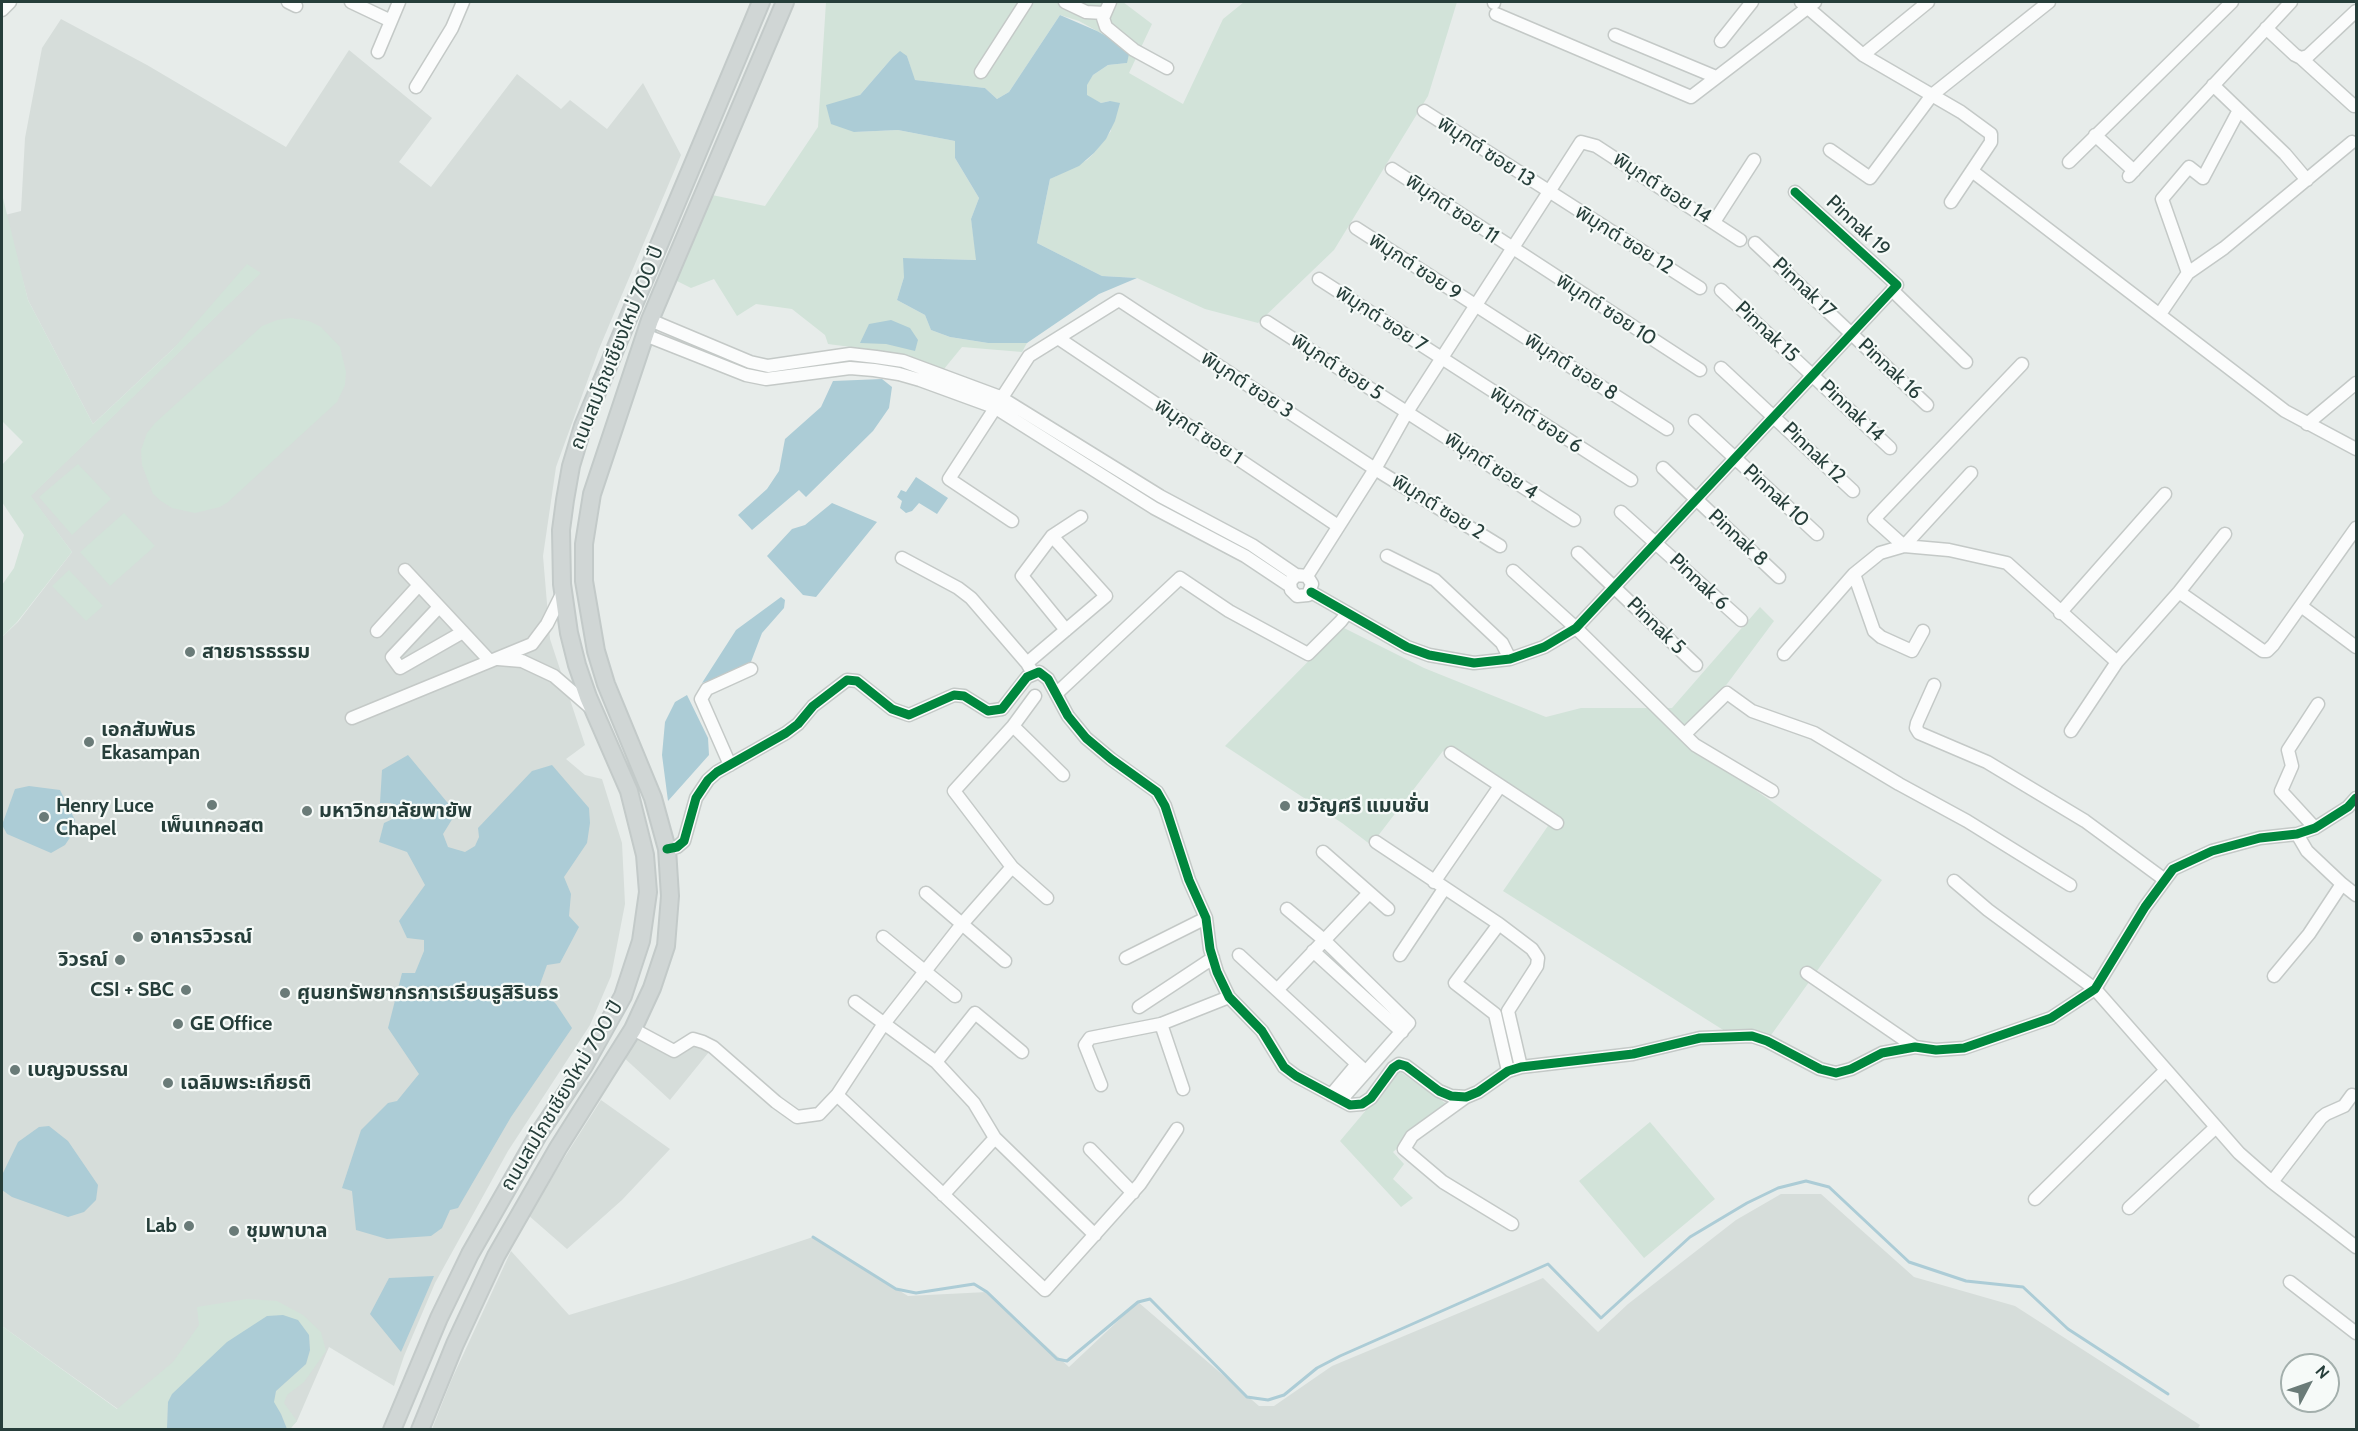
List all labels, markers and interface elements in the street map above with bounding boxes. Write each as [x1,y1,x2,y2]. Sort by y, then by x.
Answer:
street label: พิมุกต์ ซอย 13 [1433,112,1539,192]
street label: พิมุกต์ ซอย 14 [1608,147,1716,229]
street label: พิมุกต์ ซอย 11 [1401,169,1503,249]
street label: Pinnak 19 [1821,190,1895,262]
street label: พิมุกต์ ซอย 12 [1570,200,1678,280]
street label: พิมุกต์ ซอย 9 [1364,228,1466,306]
street label: ถนนสมโภชเชียงใหม่ 700 ปี [565,243,669,453]
street label: Pinnak 17 [1767,253,1841,323]
street label: พิมุกต์ ซอย 10 [1551,269,1661,351]
street label: พิมุกต์ ซอย 7 [1331,280,1431,358]
street label: Pinnak 15 [1730,297,1804,367]
street label: พิมุกต์ ซอย 5 [1286,328,1388,406]
street label: พิมุกต์ ซอย 8 [1520,328,1622,406]
street label: Pinnak 16 [1853,333,1927,405]
street label: พิมุกต์ ซอย 3 [1196,346,1298,424]
street label: Pinnak 14 [1815,375,1889,447]
street label: พิมุกต์ ซอย 6 [1485,381,1587,459]
street label: พิมุกต์ ซอย 1 [1149,394,1247,470]
street label: Pinnak 12 [1778,417,1850,489]
street label: พิมุกต์ ซอย 4 [1440,427,1542,505]
street label: Pinnak 10 [1738,459,1814,533]
street label: พิมุกต์ ซอย 2 [1387,469,1489,545]
street label: Pinnak 8 [1703,504,1773,572]
street label: Pinnak 6 [1664,549,1734,615]
street label: Pinnak 5 [1622,592,1690,660]
place label: สายธารธรรม [202,640,310,664]
marker: สายธารธรรม [183,645,197,659]
place label: เอกสัมพันธ Ekasampan [101,718,200,765]
marker: เอกสัมพันธ Ekasampan [82,735,96,749]
place label: Henry Luce Chapel [56,794,154,841]
place label: ขวัญศรี แมนชั่น [1297,794,1429,818]
marker: เพ็นเทคอสต [205,798,219,812]
place label: มหาวิทยาลัยพายัพ [319,799,472,823]
marker: ขวัญศรี แมนชั่น [1278,799,1292,813]
marker: มหาวิทยาลัยพายัพ [300,804,314,818]
marker: Henry Luce Chapel [37,810,51,824]
place label: เพ็นเทคอสต [160,814,264,838]
place label: อาคารวิวรณ์ [150,925,252,949]
marker: อาคารวิวรณ์ [131,930,145,944]
place label: วิวรณ์ [58,948,108,972]
marker: วิวรณ์ [113,953,127,967]
place label: CSI + SBC [90,978,174,1002]
place label: ศูนยทรัพยากรการเรียนรูสิรินธร [297,981,559,1005]
marker: CSI + SBC [179,983,193,997]
marker: ศูนยทรัพยากรการเรียนรูสิรินธร [278,986,292,1000]
street label: ถนนสมโภชเชียงใหม่ 700 ปี [496,997,628,1195]
place label: GE Office [190,1012,272,1036]
marker: GE Office [171,1017,185,1031]
place label: เบญจบรรณ [27,1058,128,1082]
marker: เบญจบรรณ [8,1063,22,1077]
place label: เฉลิมพระเกียรติ [180,1071,311,1095]
marker: เฉลิมพระเกียรติ [161,1076,175,1090]
place label: Lab [146,1214,177,1238]
marker: Lab [182,1219,196,1233]
place label: ชุมพาบาล [246,1219,327,1243]
marker: ชุมพาบาล [227,1224,241,1238]
north arrow [2280,1353,2340,1413]
text: N [2312,1362,2333,1383]

